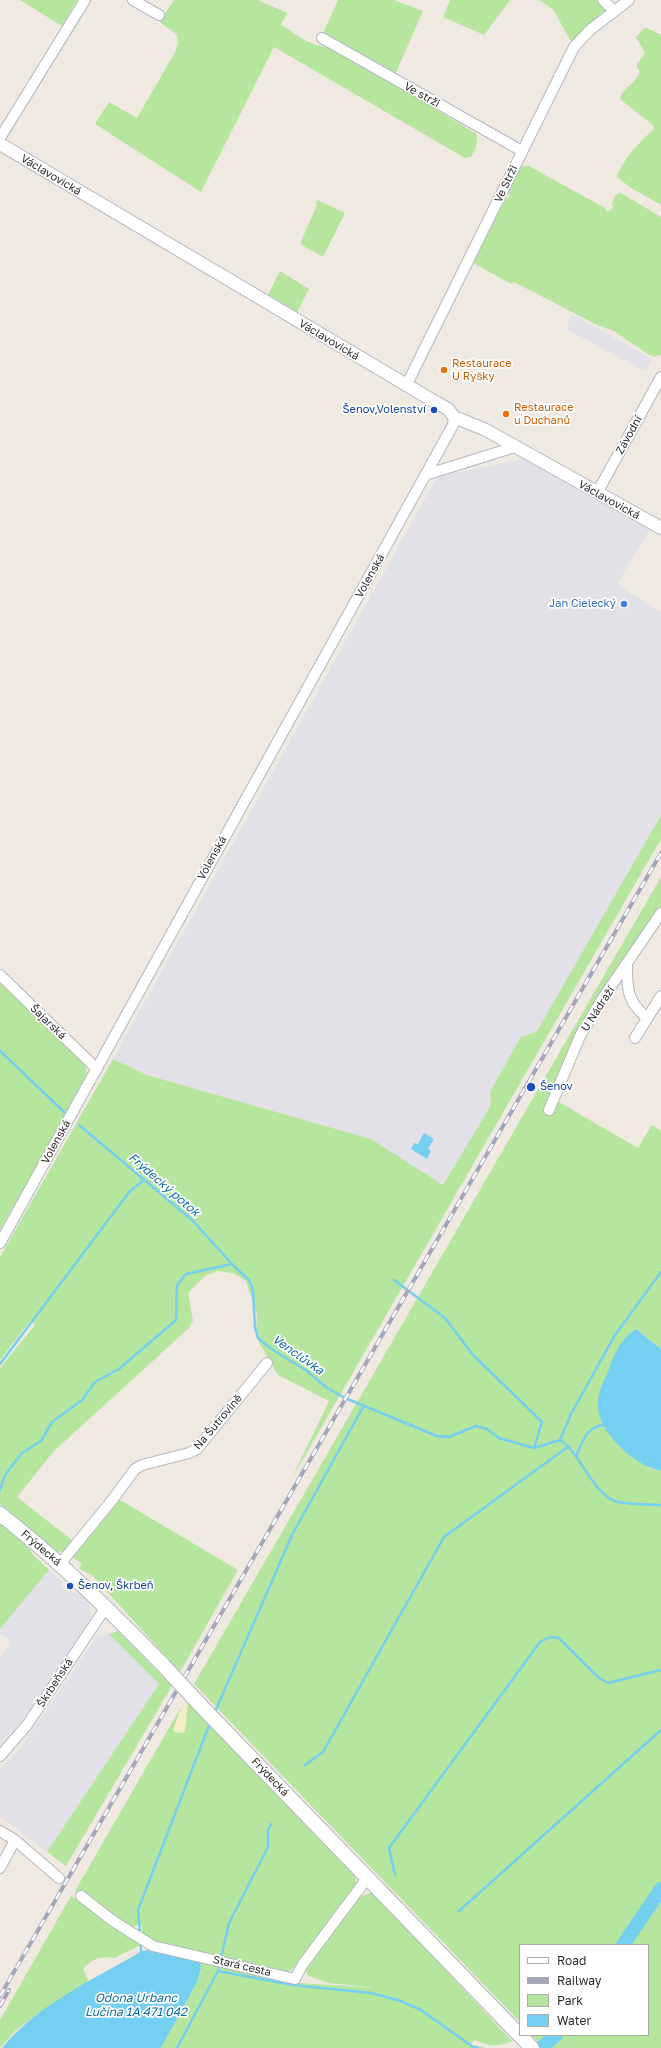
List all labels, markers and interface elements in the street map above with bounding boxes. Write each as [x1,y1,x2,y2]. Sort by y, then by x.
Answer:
street label: Ve strži [402,80,442,110]
street label: Václavovická [18,152,84,198]
street label: Ve Strži [492,163,520,205]
street label: Václavovická [296,317,362,363]
place label: Restaurace U Ryšky [452,357,512,383]
marker: Restaurace U Ryšky [439,365,449,375]
place label: Restaurace u Duchanů [514,401,574,427]
place label: Šenov,Volenství [343,403,426,417]
marker: Šenov,Volenství [429,405,439,415]
marker: Restaurace u Duchanů [501,409,511,419]
street label: Závodní [613,414,645,456]
street label: Václavovická [576,478,642,522]
street label: Volenská [353,552,387,600]
place label: Jan Cielecký [549,597,616,611]
marker: Jan Cielecký [619,599,629,609]
street label: Volenská [195,834,229,882]
street label: U Nádraží [579,984,617,1034]
street label: Šajarská [27,1002,69,1042]
place label: Šenov [540,1080,573,1094]
marker: Šenov [525,1081,537,1093]
street label: Volenská [39,1118,73,1166]
water label: Frýdecký potok [125,1150,203,1220]
water label: Venclůvka [270,1332,326,1378]
street label: Na Šutrovině [191,1392,245,1452]
street label: Frýdecká [18,1527,64,1569]
place label: Šenov, Škrbeň [78,1579,154,1593]
marker: Šenov, Škrbeň [65,1581,75,1591]
street label: Škrbeňská [34,1656,76,1710]
street label: Frýdecká [248,1755,292,1799]
legend [519,1944,649,2036]
street label: Stará cesta [212,1953,272,1979]
text: Road [557,1953,586,1968]
text: Railway [557,1973,602,1988]
water label: Odona Urbanc Lučina 1A 471 042 [85,1991,187,2019]
text: Park [557,1993,583,2008]
text: Water [557,2013,591,2028]

